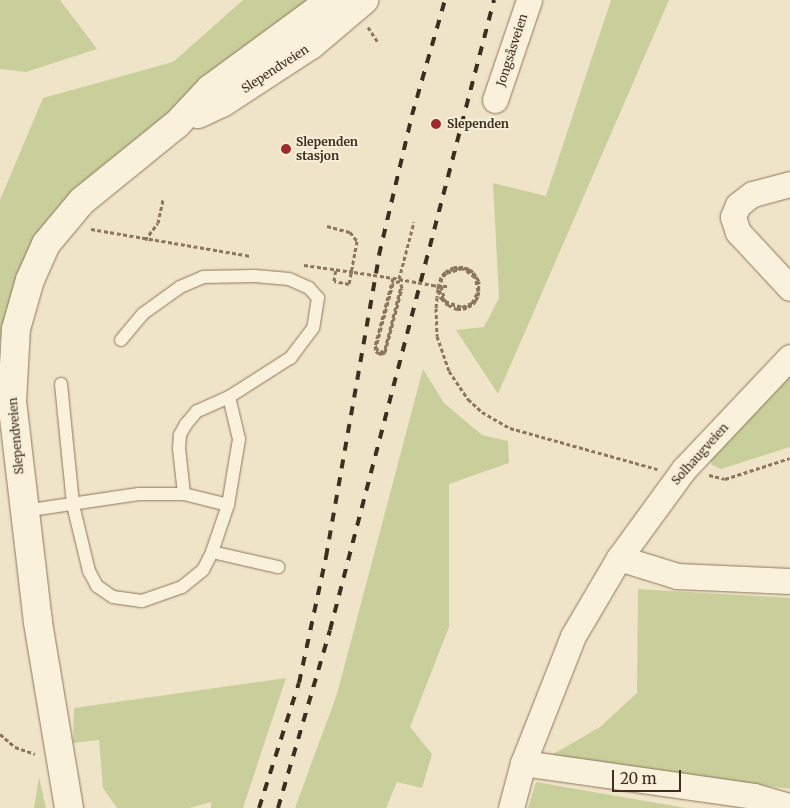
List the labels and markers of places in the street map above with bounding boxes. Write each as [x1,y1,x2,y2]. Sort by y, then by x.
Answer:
marker: Slependen [429,117,443,131]
place label: Slependen [447,117,509,131]
place label: Slependen stasjon [296,135,358,163]
marker: Slependen stasjon [280,143,292,155]

